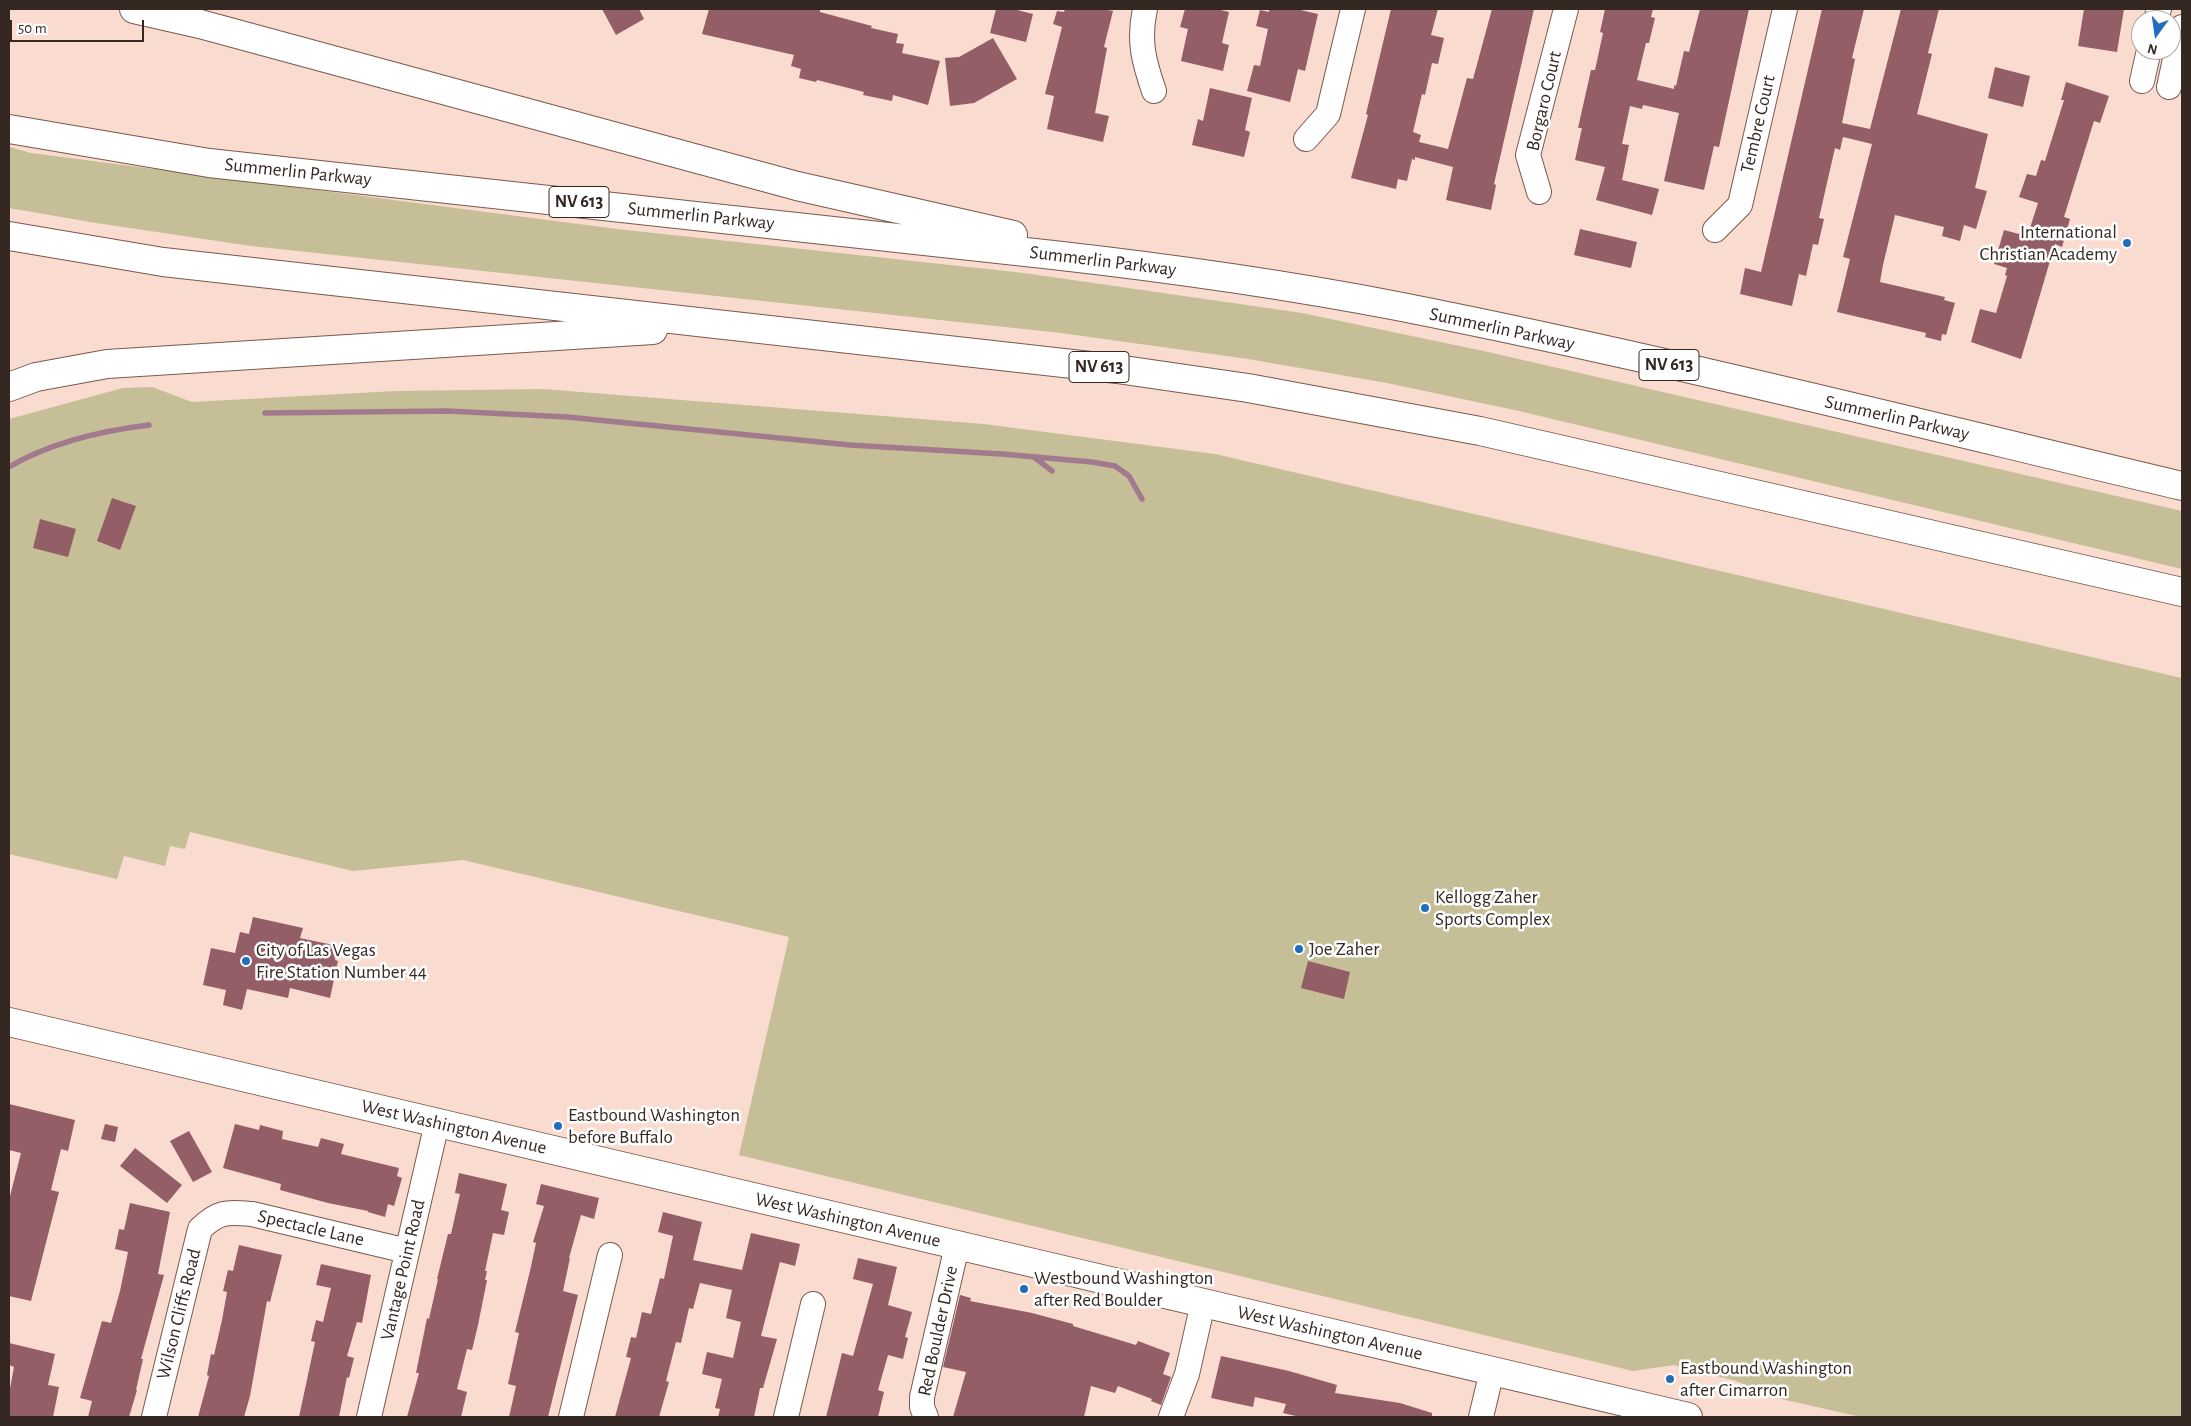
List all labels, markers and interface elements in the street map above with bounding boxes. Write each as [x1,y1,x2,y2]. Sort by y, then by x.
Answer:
scale bar [12,10,146,42]
north arrow [2131,10,2181,60]
text: 50 m [18,21,47,36]
text: N [2146,41,2159,57]
street label: Borgaro Court [1521,49,1567,153]
street label: Tembre Court [1736,73,1780,175]
street label: Summerlin Parkway [223,153,373,191]
road number: NV 613 [549,186,609,218]
street label: Summerlin Parkway [626,197,776,235]
place label: International Christian Academy [1979,221,2117,265]
marker: International Christian Academy [2121,237,2133,249]
street label: Summerlin Parkway [1028,241,1178,281]
street label: Summerlin Parkway [1427,302,1577,356]
road number: NV 613 [1639,350,1699,380]
road number: NV 613 [1069,352,1129,382]
street label: Summerlin Parkway [1822,390,1972,446]
place label: Kellogg Zaher Sports Complex [1435,886,1550,930]
marker: Kellogg Zaher Sports Complex [1419,902,1431,914]
place label: Joe Zaher [1309,938,1379,960]
place label: City of Las Vegas Fire Station Number 44 [256,939,427,983]
marker: Joe Zaher [1293,943,1305,955]
marker: City of Las Vegas Fire Station Number 44 [240,955,252,967]
street label: West Washington Avenue [359,1095,549,1159]
place label: Eastbound Washington before Buffalo [568,1104,740,1148]
marker: Eastbound Washington before Buffalo [552,1120,564,1132]
street label: West Washington Avenue [753,1188,943,1252]
street label: Vantage Point Road [376,1197,430,1343]
street label: Spectacle Lane [256,1205,366,1251]
street label: Wilson Cliffs Road [152,1246,206,1382]
street label: Red Boulder Drive [913,1264,963,1398]
place label: Westbound Washington after Red Boulder [1034,1267,1213,1311]
marker: Westbound Washington after Red Boulder [1018,1283,1030,1295]
street label: West Washington Avenue [1235,1301,1425,1365]
place label: Eastbound Washington after Cimarron [1680,1357,1852,1401]
marker: Eastbound Washington after Cimarron [1664,1373,1676,1385]

